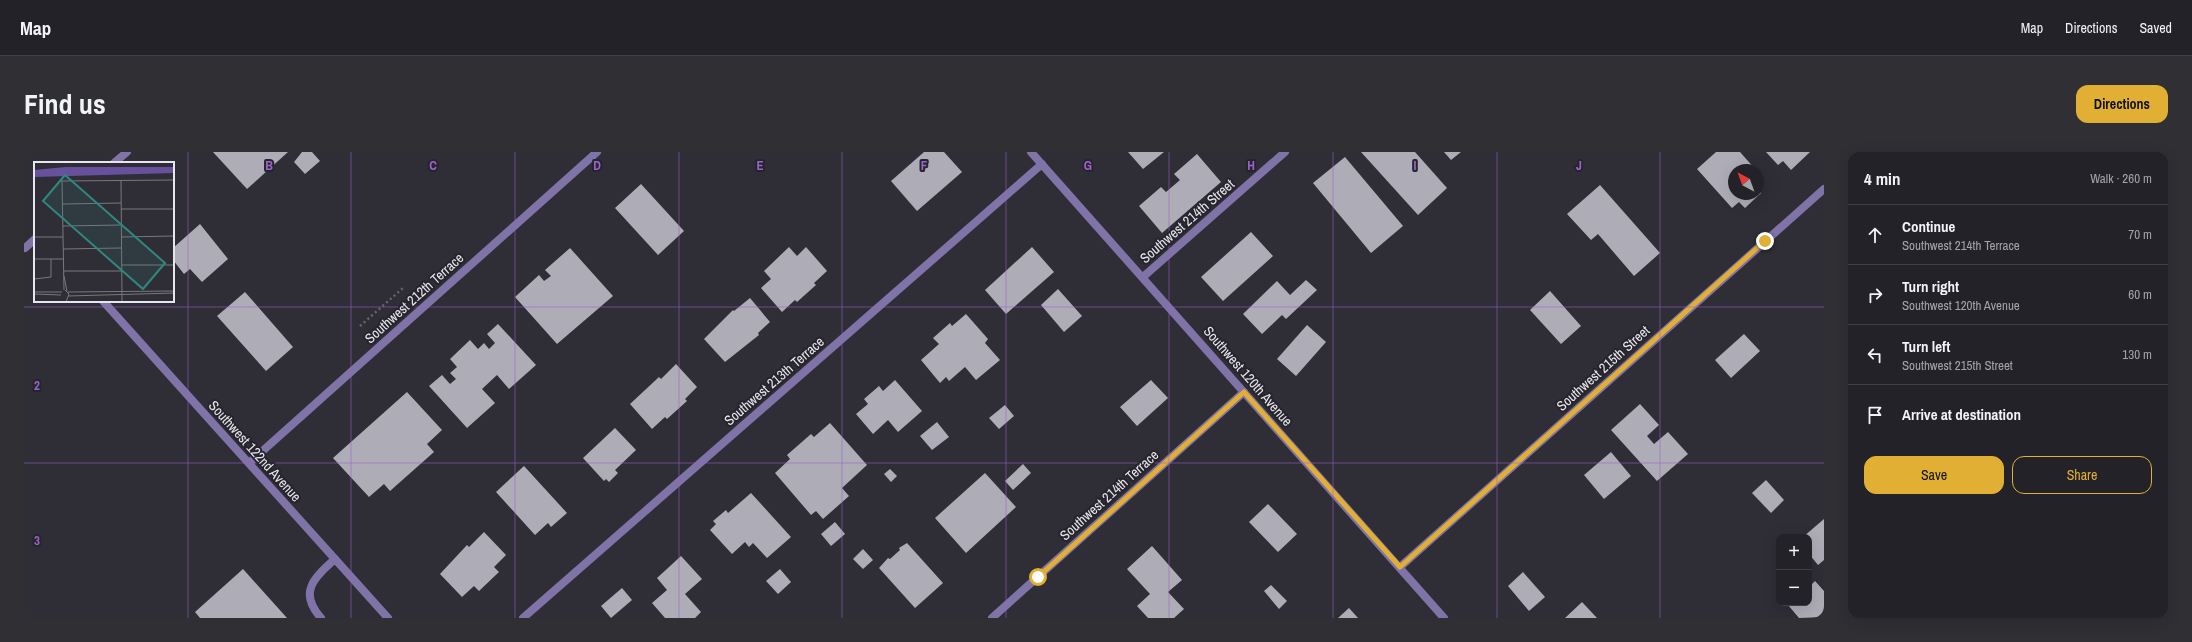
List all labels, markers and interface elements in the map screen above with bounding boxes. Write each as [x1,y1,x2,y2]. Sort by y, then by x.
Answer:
text: Map [20,15,51,41]
text: Map [2021,19,2043,37]
text: Directions [2065,19,2117,37]
text: Saved [2139,19,2172,37]
text: Find us [24,85,106,123]
button: Directions [2076,85,2168,123]
text: B [265,157,273,174]
text: C [429,157,437,174]
text: D [593,157,601,174]
text: E [756,157,764,174]
text: F [921,157,928,174]
text: G [1084,157,1092,174]
text: H [1247,157,1255,174]
text: I [1414,157,1417,174]
text: J [1576,157,1582,174]
inset map [34,162,174,302]
north arrow [1728,164,1764,200]
text: 4 min [1864,167,1900,190]
text: Walk · 260 m [2090,170,2152,187]
street label: Southwest 214th Street [1136,175,1238,267]
text: Continue [1902,216,1955,237]
icon: ahead [1864,224,1886,246]
text: 70 m [2128,226,2152,243]
route end [1756,232,1774,250]
text: Southwest 214th Terrace [1902,237,2020,254]
street label: Southwest 212th Terrace [361,249,467,347]
text: Turn right [1902,276,1959,297]
icon: right [1864,284,1886,306]
text: 60 m [2128,286,2152,303]
text: Southwest 120th Avenue [1902,297,2020,314]
street label: Southwest 215th Street [1553,321,1653,415]
street label: Southwest 120th Avenue [1200,322,1296,430]
street label: Southwest 213th Terrace [720,333,828,429]
text: Turn left [1902,336,1950,357]
icon: left [1864,344,1886,366]
text: 130 m [2122,346,2152,363]
text: Southwest 215th Street [1902,357,2013,374]
text: 2 [34,377,40,394]
street label: Southwest 122nd Avenue [205,397,305,505]
icon: arrive [1864,404,1886,426]
text: Arrive at destination [1902,404,2021,425]
street label: Southwest 214th Terrace [1056,446,1162,544]
button: Save [1864,456,2004,494]
button: Share [2012,456,2152,494]
text: 3 [34,532,40,549]
map controls [1776,534,1812,606]
button: + [1776,534,1812,570]
route start [1029,568,1047,586]
button: − [1776,570,1812,606]

